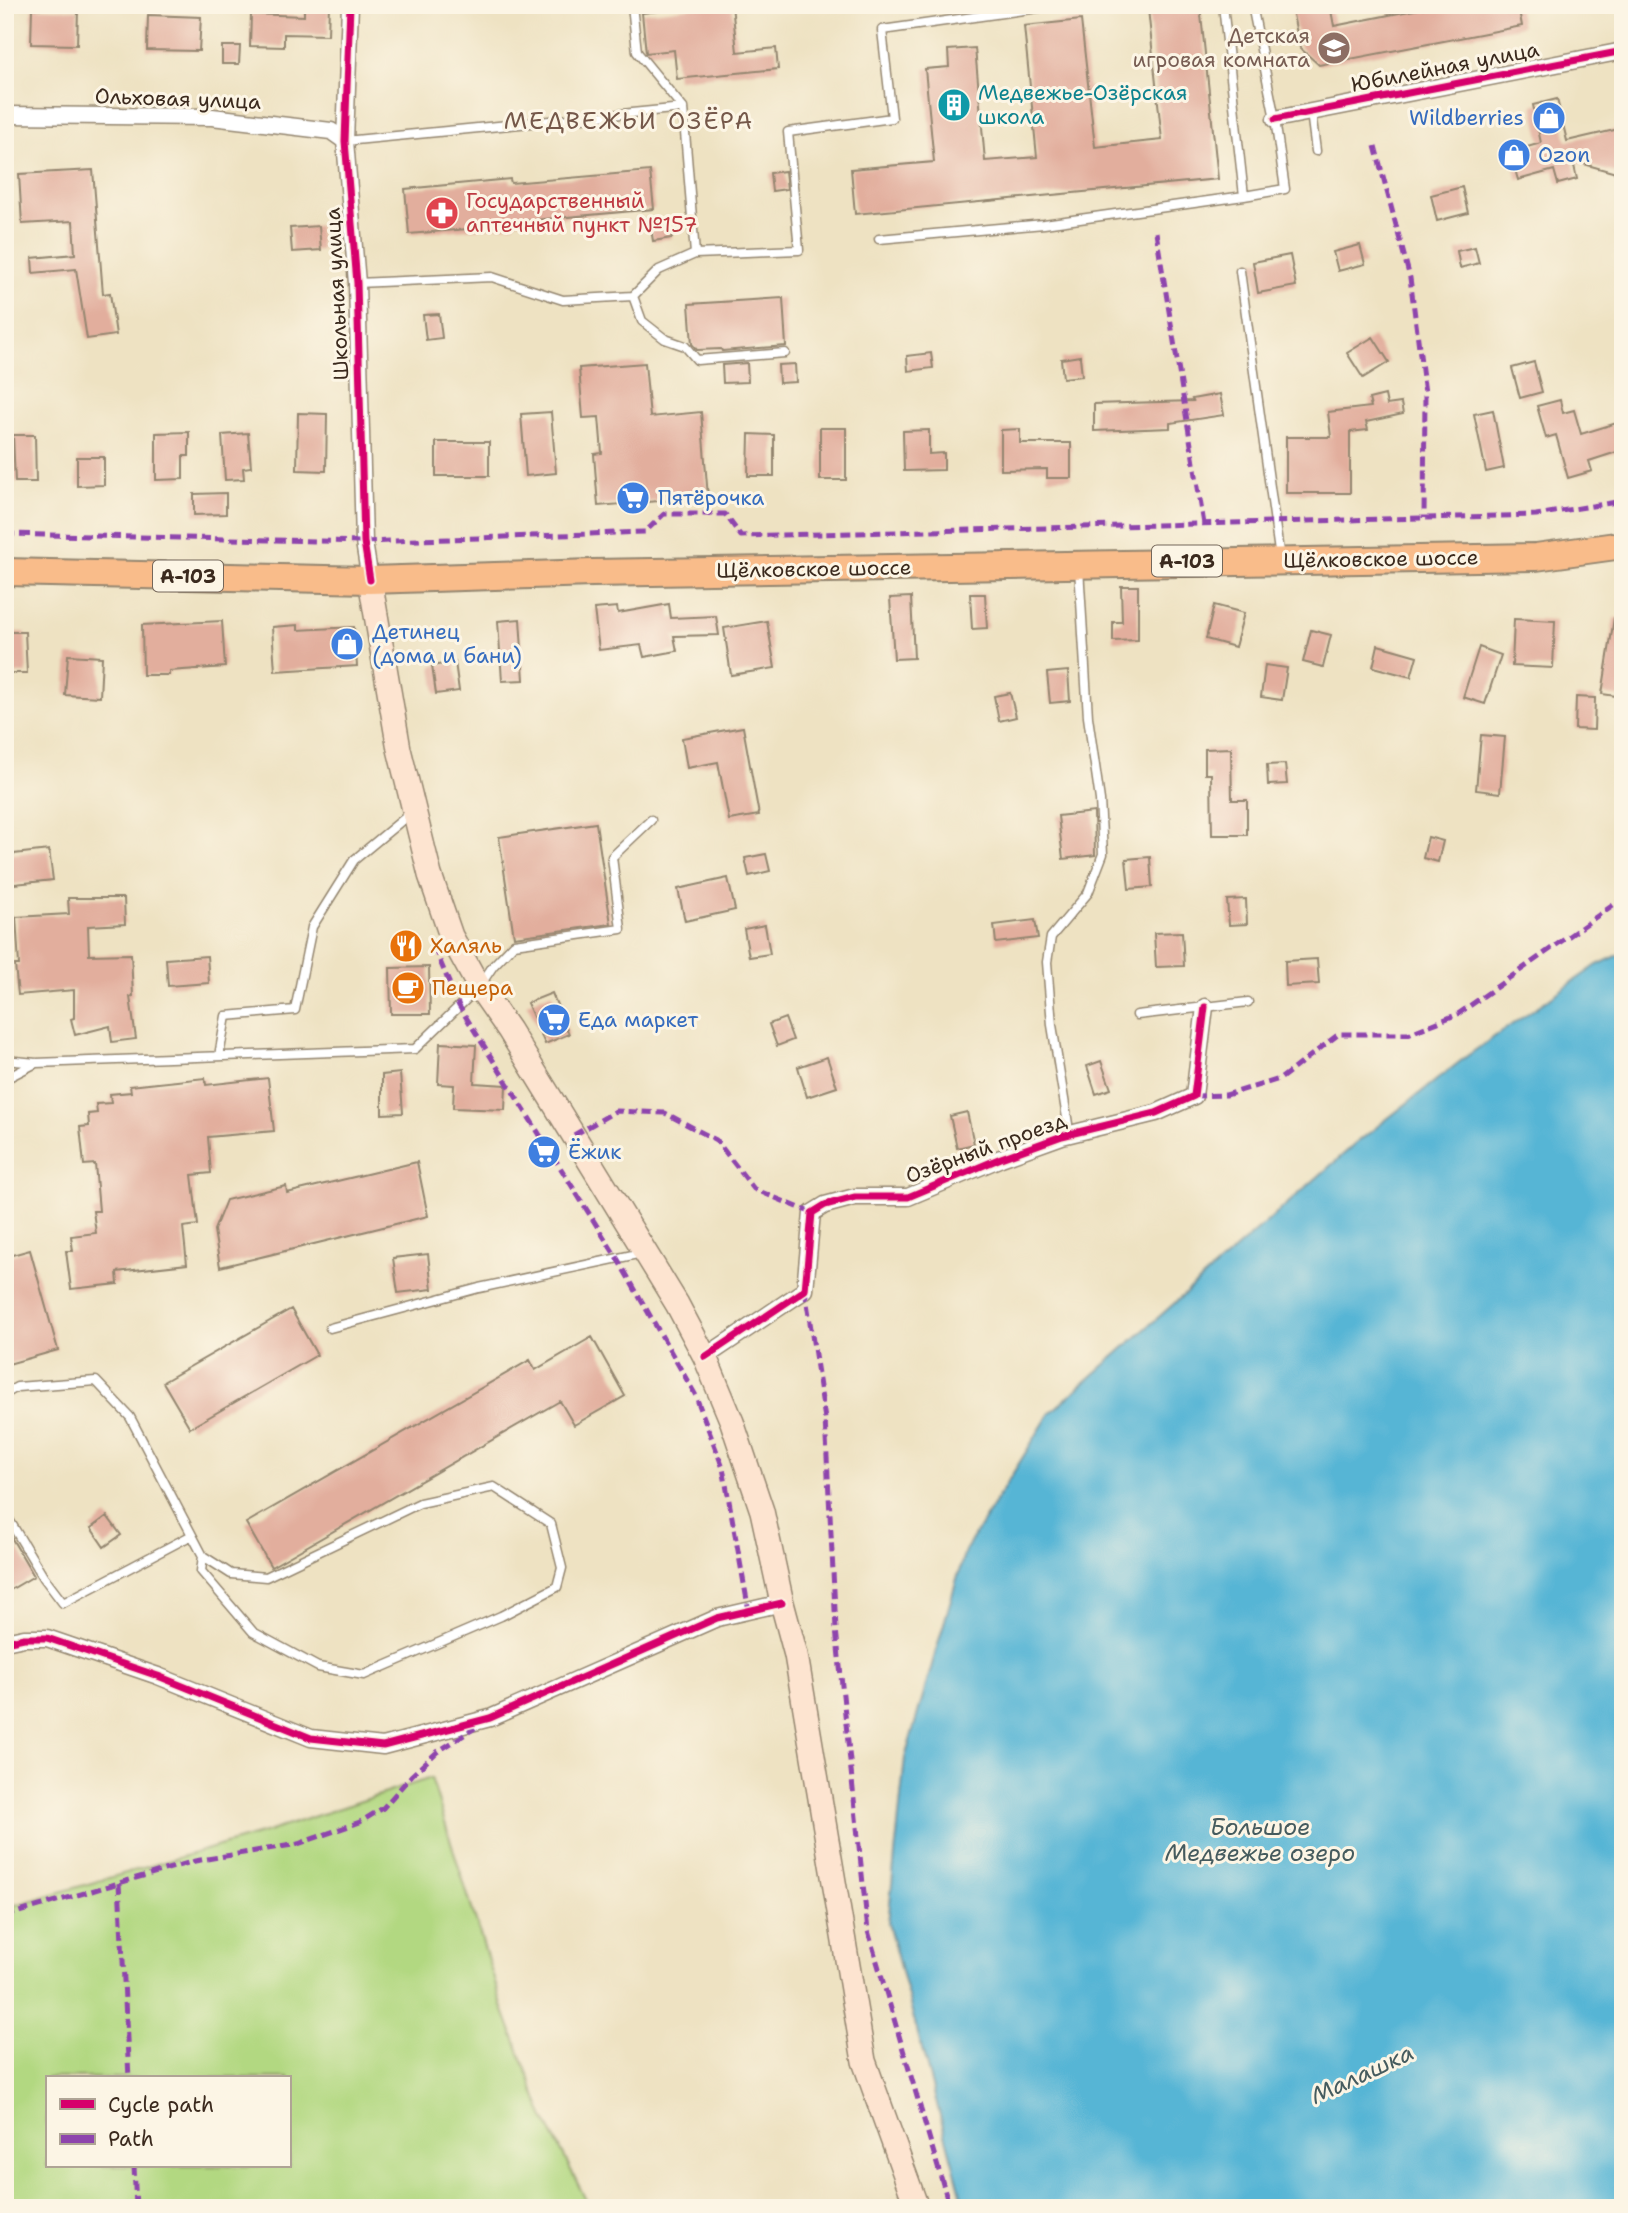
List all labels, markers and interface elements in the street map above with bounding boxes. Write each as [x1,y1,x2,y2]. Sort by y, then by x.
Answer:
place label: Детская игровая комната [1133,22,1310,74]
school or university icon: Детская игровая комната [1315,29,1353,67]
street label: Юбилейная улица [1349,35,1541,99]
place label: Медвежье-Озёрская школа [978,79,1187,131]
street label: Ольховая улица [94,82,262,116]
building icon: Медвежье-Озёрская школа [935,86,973,124]
shop icon: Wildberries [1530,99,1568,137]
place label: Wildberries [1409,104,1524,132]
district label: МЕДВЕЖЬИ ОЗЁРА [504,105,754,137]
shop icon: Ozon [1495,136,1533,174]
place label: Ozon [1538,141,1590,169]
place label: Государственный аптечный пункт №157 [466,187,698,239]
pharmacy icon: Государственный аптечный пункт №157 [423,194,461,232]
street label: Школьная улица [318,207,356,381]
supermarket icon: Пятёрочка [614,479,652,517]
place label: Пятёрочка [658,484,764,512]
street label: Щёлковское шоссе [1283,543,1479,575]
road number: А-103 [1152,546,1222,576]
street label: Щёлковское шоссе [716,553,912,585]
road number: А-103 [153,561,223,592]
place label: Детинец (дома и бани) [372,618,522,670]
shop icon: Детинец (дома и бани) [328,625,366,663]
restaurant icon: Халяль [387,927,425,965]
place label: Халяль [430,932,502,960]
cafe icon: Пещера [389,969,427,1007]
place label: Пещера [432,974,513,1002]
supermarket icon: Еда маркет [535,1001,573,1039]
place label: Еда маркет [578,1006,699,1034]
street label: Озёрный проезд [902,1106,1070,1190]
supermarket icon: Ёжик [525,1133,563,1171]
place label: Ёжик [568,1138,622,1166]
water label: Большое Медвежье озеро [1165,1812,1355,1868]
water label: Малашка [1306,2037,1418,2111]
legend [46,2076,290,2168]
text: Cycle path [108,2091,214,2119]
text: Path [108,2125,154,2153]

